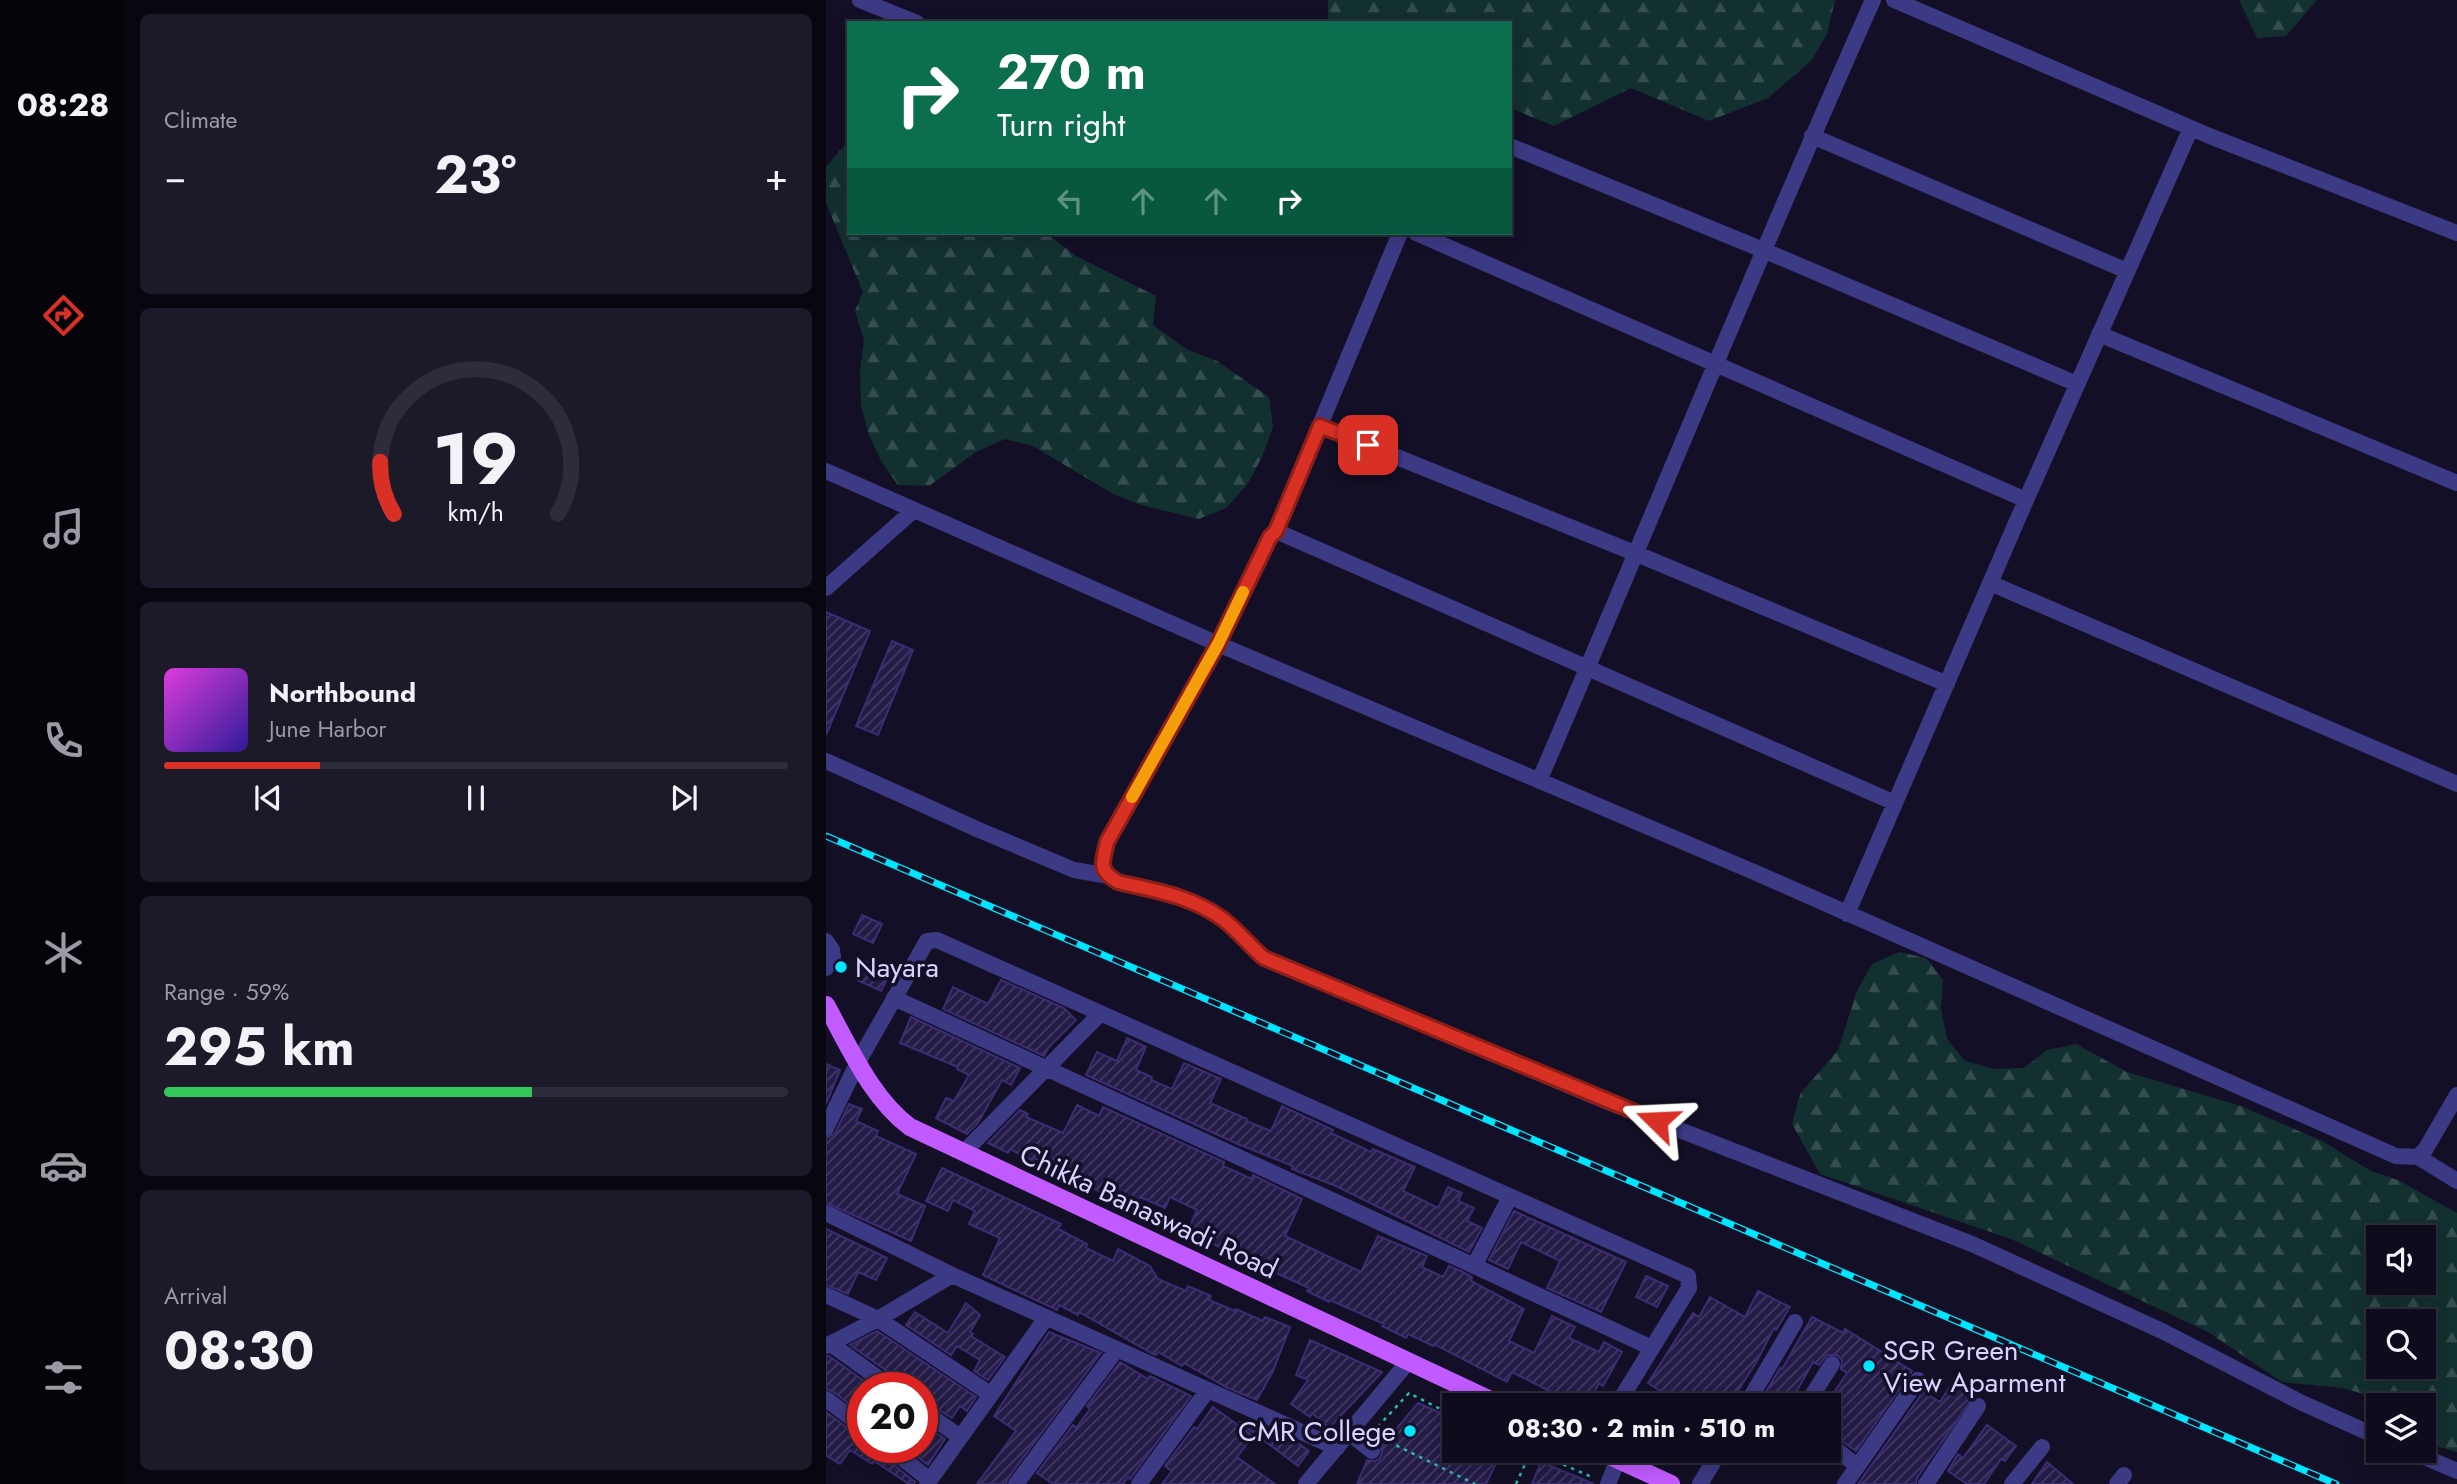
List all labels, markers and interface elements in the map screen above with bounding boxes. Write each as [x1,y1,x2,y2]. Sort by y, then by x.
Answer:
text: 270 m [997,37,1146,107]
icon: right [882,49,973,140]
text: 08:28 [17,82,109,128]
text: Turn right [997,102,1126,148]
text: Climate [164,103,237,137]
text: 23° [435,137,516,213]
text: − [164,149,186,204]
text: + [765,149,788,204]
icon: left [1051,182,1089,220]
icon: ahead [1124,182,1162,220]
icon: ahead [1197,182,1235,220]
icon: right [1270,182,1308,220]
icon: directions [39,291,88,340]
text: 19 [433,406,519,511]
pin [1338,415,1398,475]
icon: arrive [1349,426,1387,464]
text: km/h [448,494,504,530]
icon: music [39,504,88,553]
text: Northbound [269,674,416,712]
text: June Harbor [269,712,386,746]
icon: phone [39,716,88,765]
icon: previous [249,779,287,817]
icon: pause [457,779,495,817]
icon: next [665,779,703,817]
icon: climate [39,928,88,977]
place label: Nayara [855,947,939,988]
marker: Nayara [833,959,849,975]
text: Range · 59% [164,975,289,1009]
text: 295 km [164,1009,355,1085]
position arrow [1620,1084,1694,1158]
street label: Chikka Banaswadi Road [1013,1134,1285,1289]
icon: car [39,1141,88,1190]
map controls [2366,1225,2436,1463]
button: sound [2366,1225,2436,1295]
text: Arrival [164,1279,227,1313]
button: search [2366,1309,2436,1379]
text: 08:30 [164,1313,315,1389]
place label: SGR Green View Aparment [1883,1330,2066,1403]
icon: filters [39,1353,88,1402]
marker: SGR Green View Aparment [1861,1358,1877,1374]
speed limit sign: 20 [847,1372,938,1463]
button: layers [2366,1393,2436,1463]
text: 08:30 · 2 min · 510 m [1508,1409,1775,1447]
place label: CMR College [1238,1411,1396,1452]
marker: CMR College [1402,1423,1418,1439]

